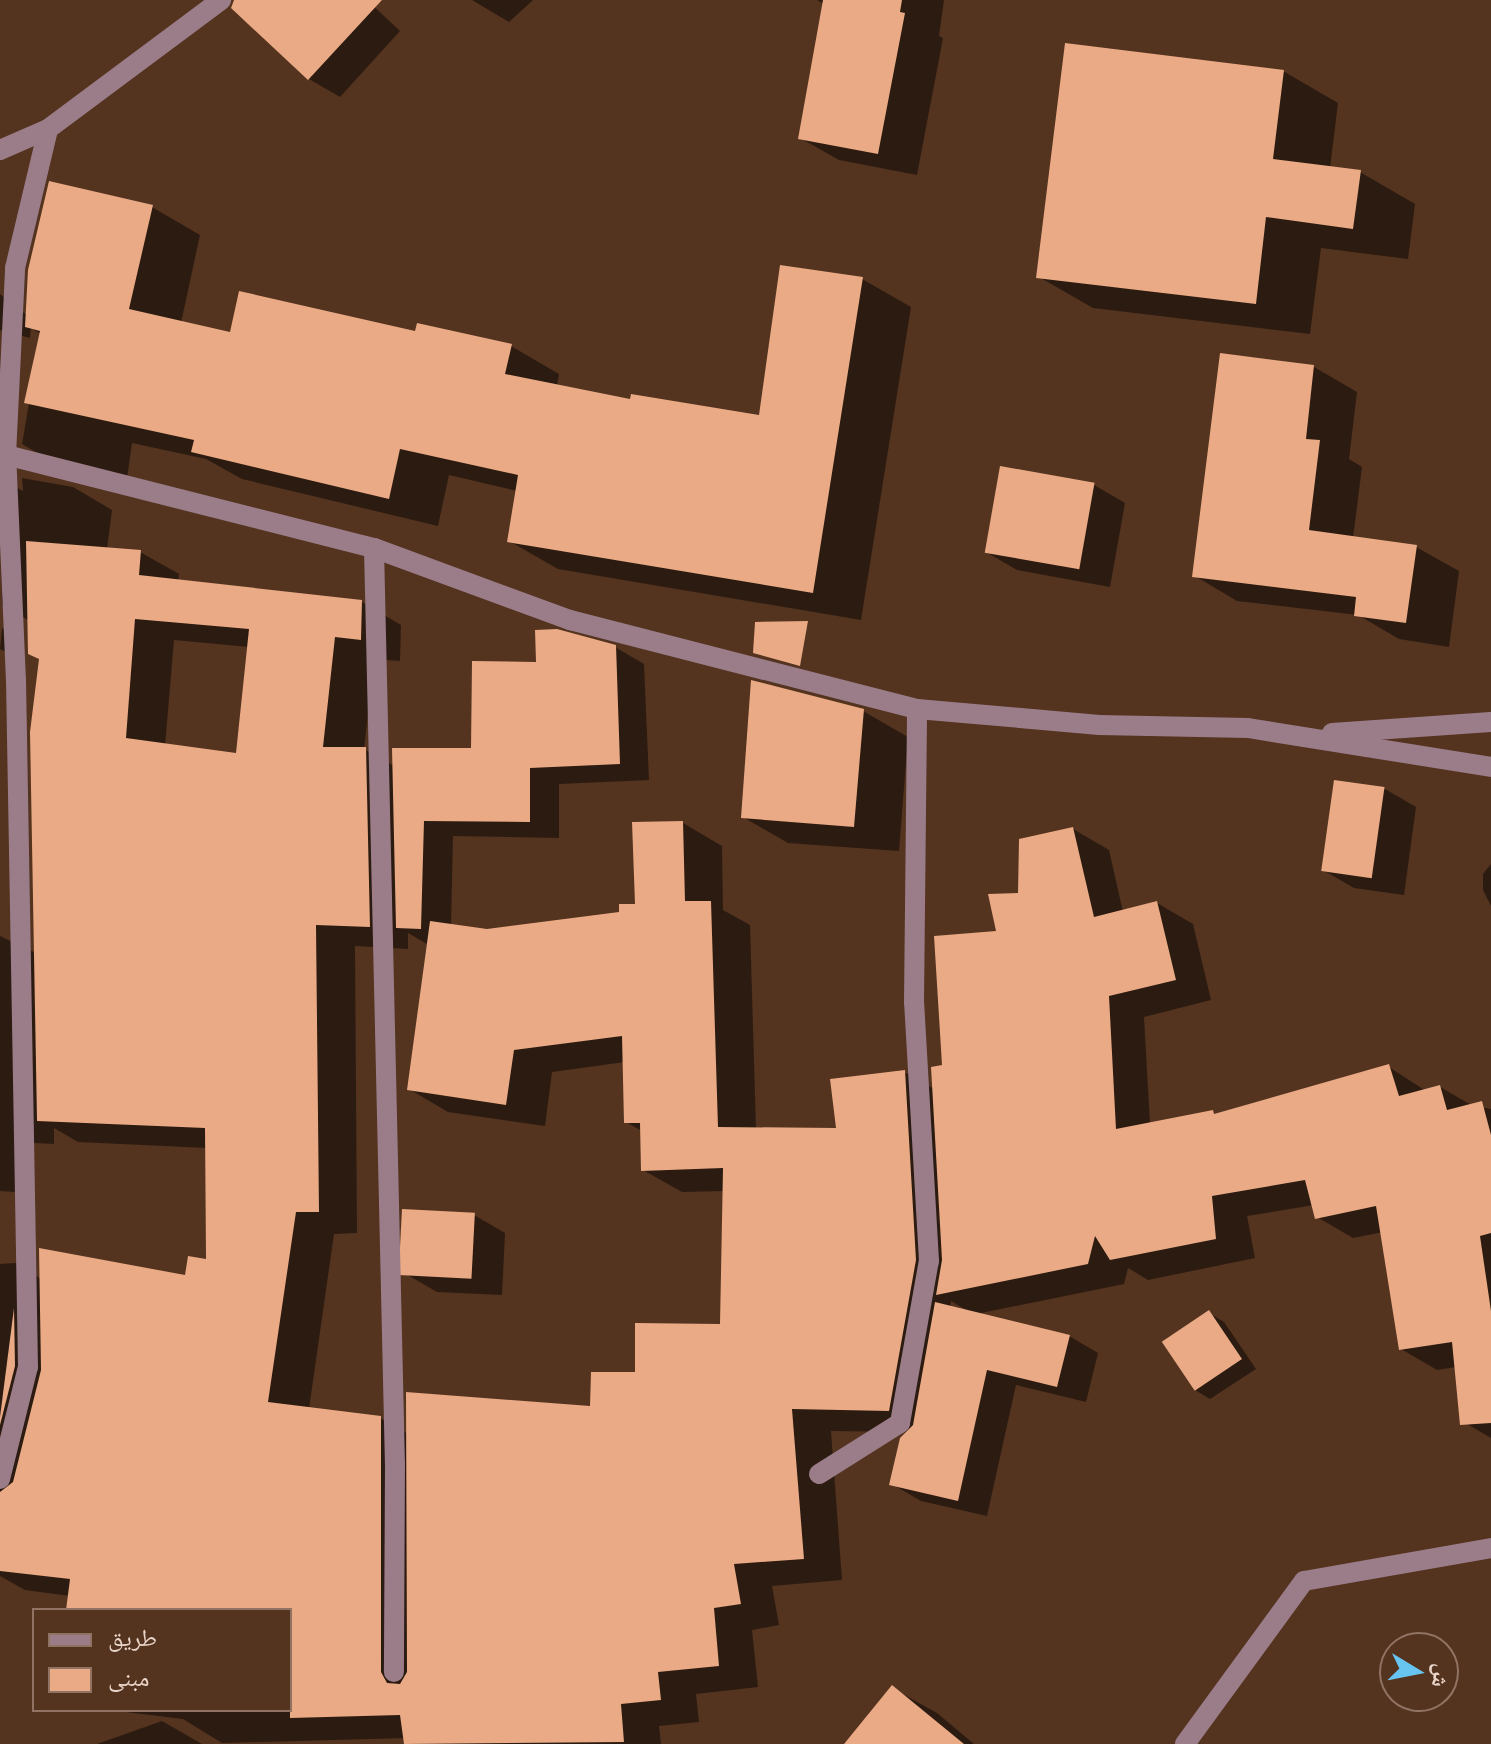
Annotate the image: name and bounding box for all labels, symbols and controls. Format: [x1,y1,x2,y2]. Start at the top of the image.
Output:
legend [32,1608,292,1712]
text: طريق [108,1624,157,1652]
north arrow [1379,1632,1459,1712]
text: ش [1426,1662,1456,1690]
text: مبنى [108,1664,149,1692]

